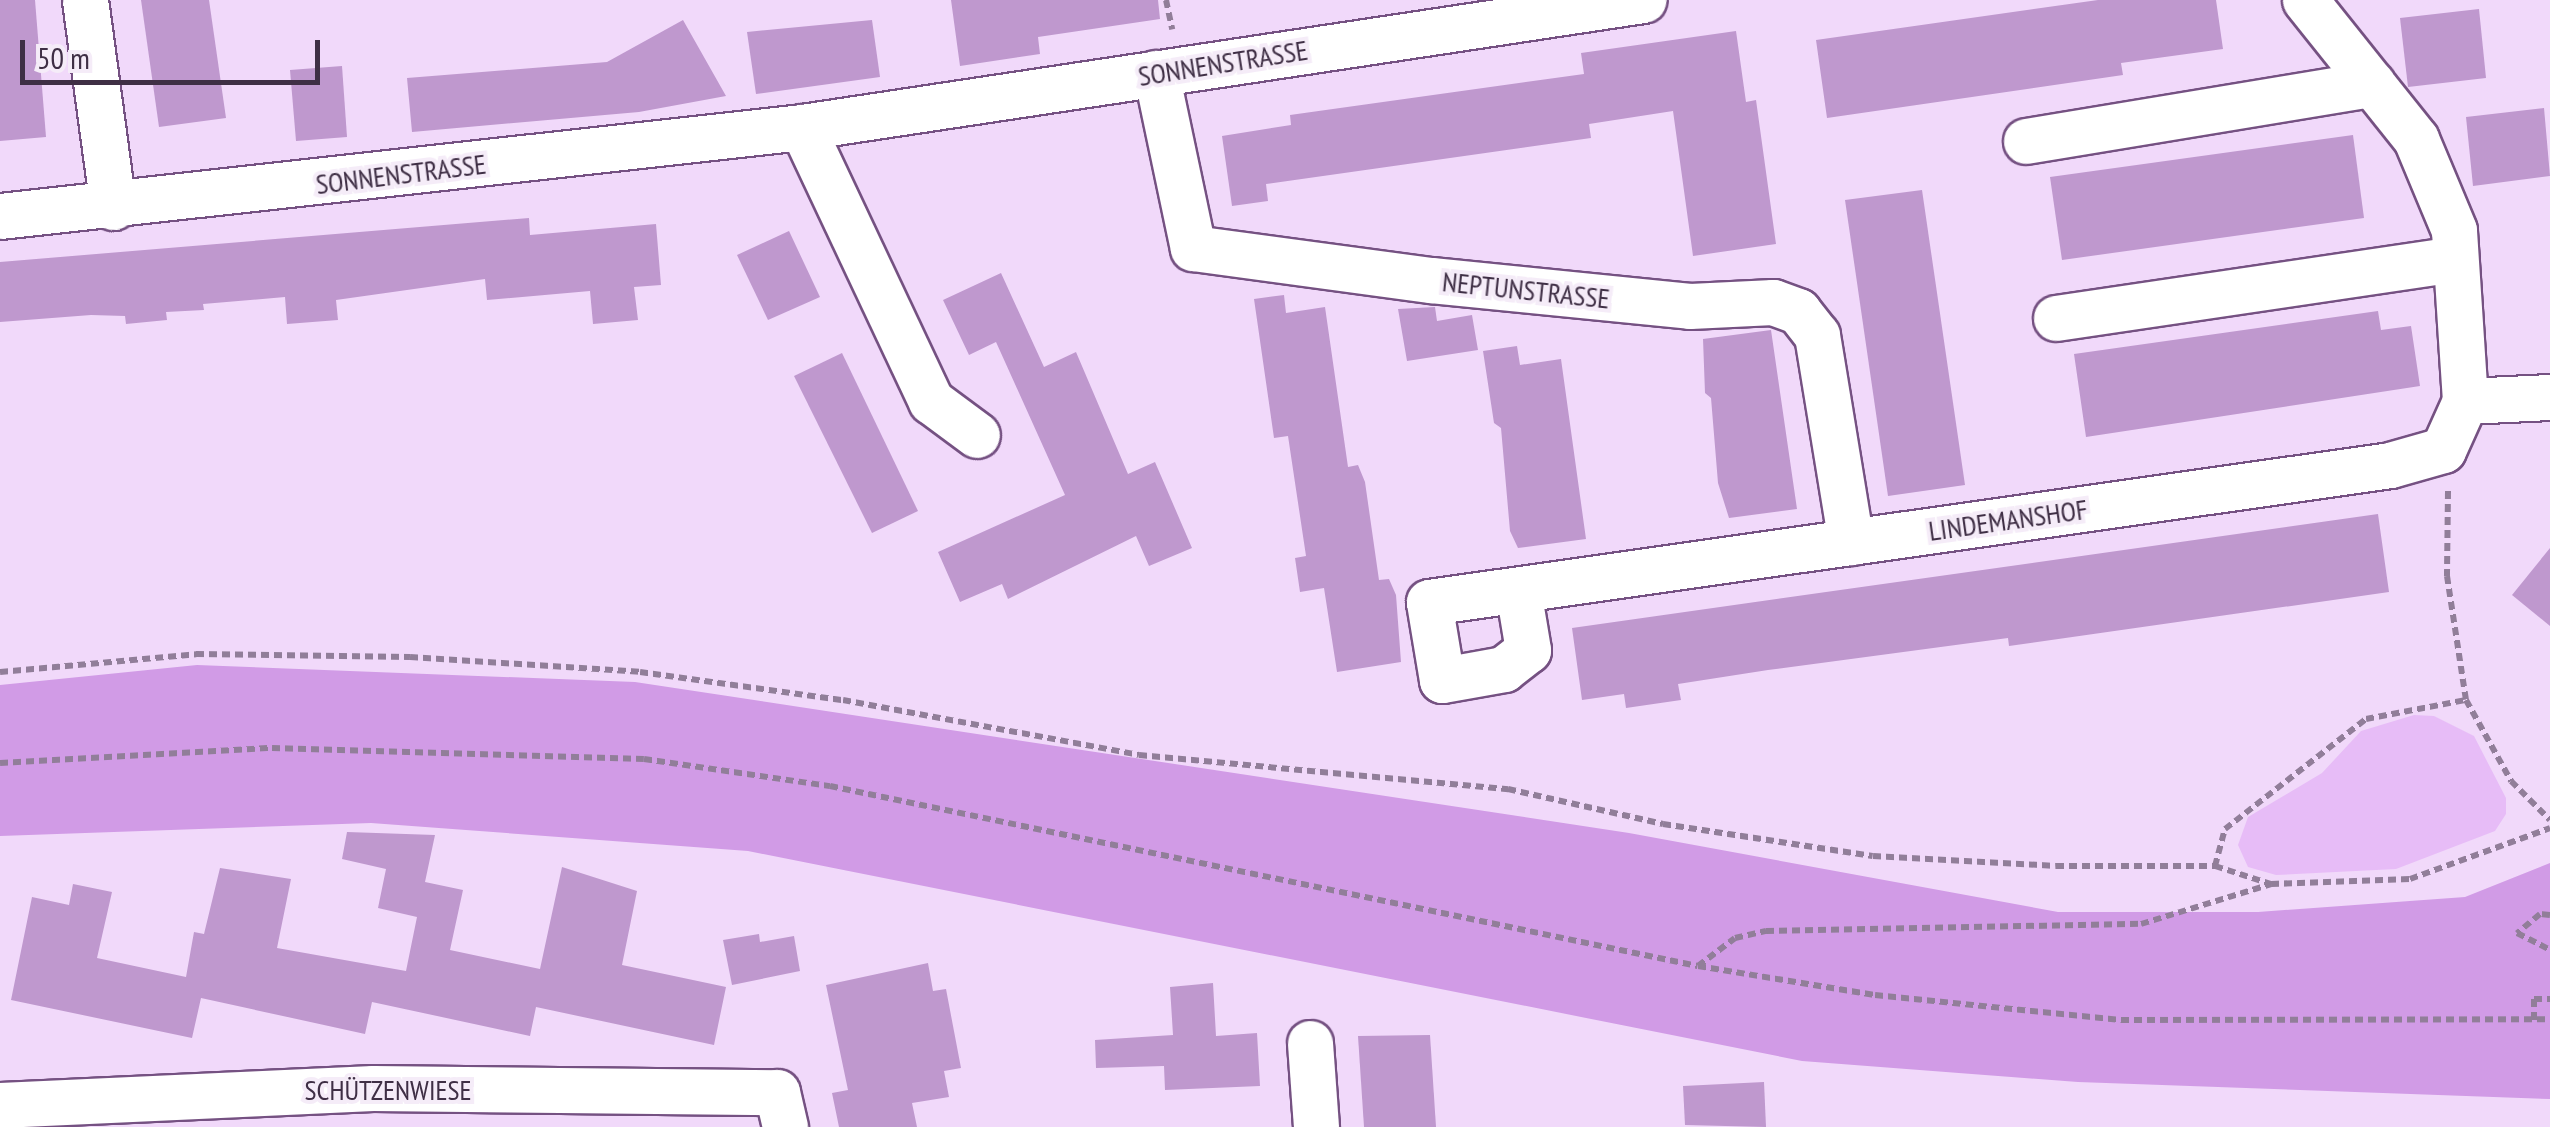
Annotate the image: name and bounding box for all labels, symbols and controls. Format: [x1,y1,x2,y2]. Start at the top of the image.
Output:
scale bar [25,20,325,82]
street label: SONNENSTRASSE [1136,33,1310,93]
text: 50 m [37,38,90,77]
street label: SONNENSTRASSE [314,147,488,201]
street label: NEPTUNSTRASSE [1441,265,1611,315]
street label: LINDEMANSHOF [1926,492,2090,548]
street label: SCHÜTZENWIESE [305,1073,471,1107]

